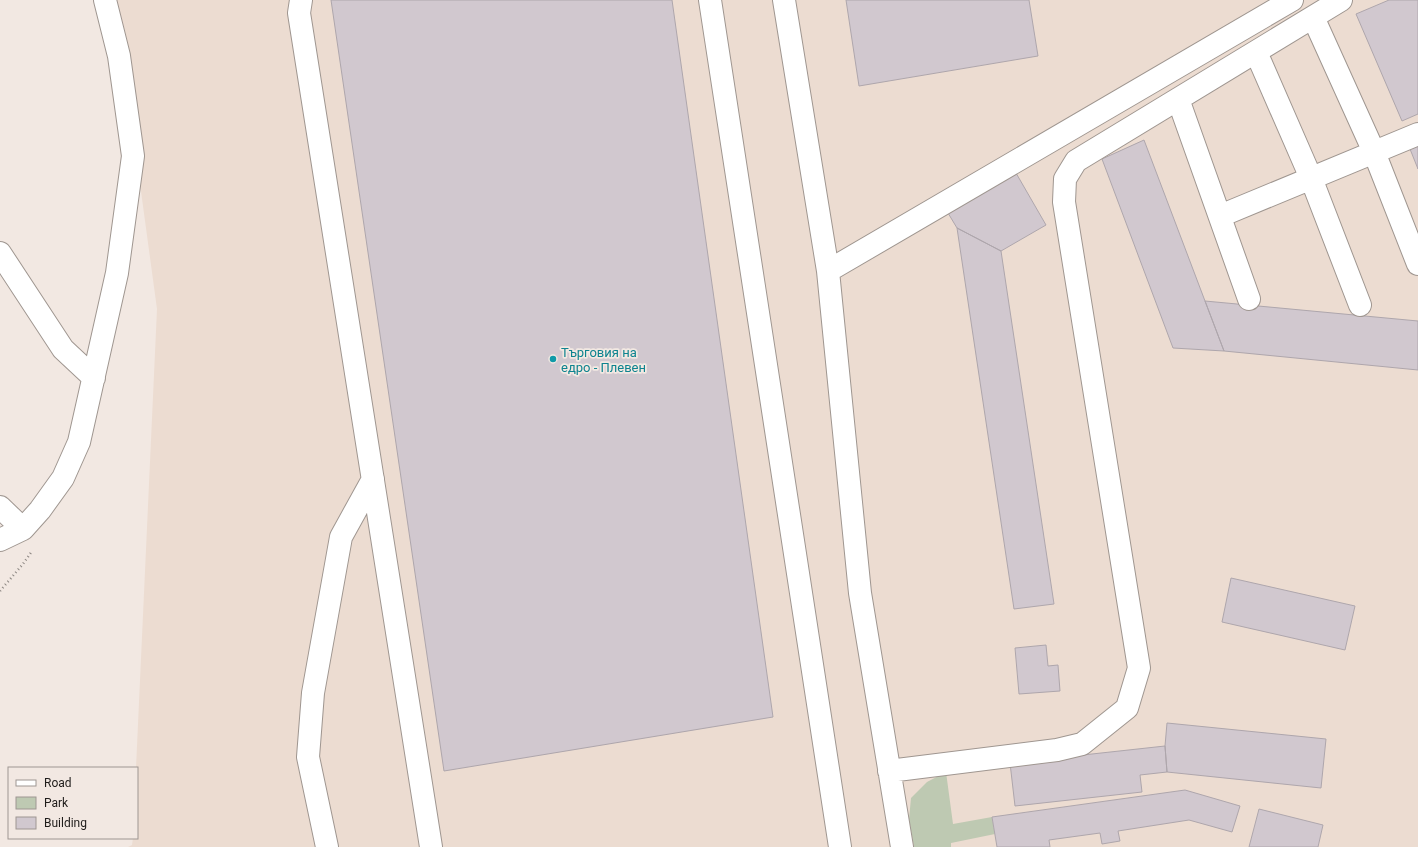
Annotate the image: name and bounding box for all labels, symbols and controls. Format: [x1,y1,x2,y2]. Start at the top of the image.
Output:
place label: Търговия на едро - Плевен [561,345,646,375]
marker: Търговия на едро - Плевен [548,354,558,364]
legend [8,767,138,839]
text: Road [44,776,72,790]
text: Park [44,796,69,810]
text: Building [44,816,87,830]

